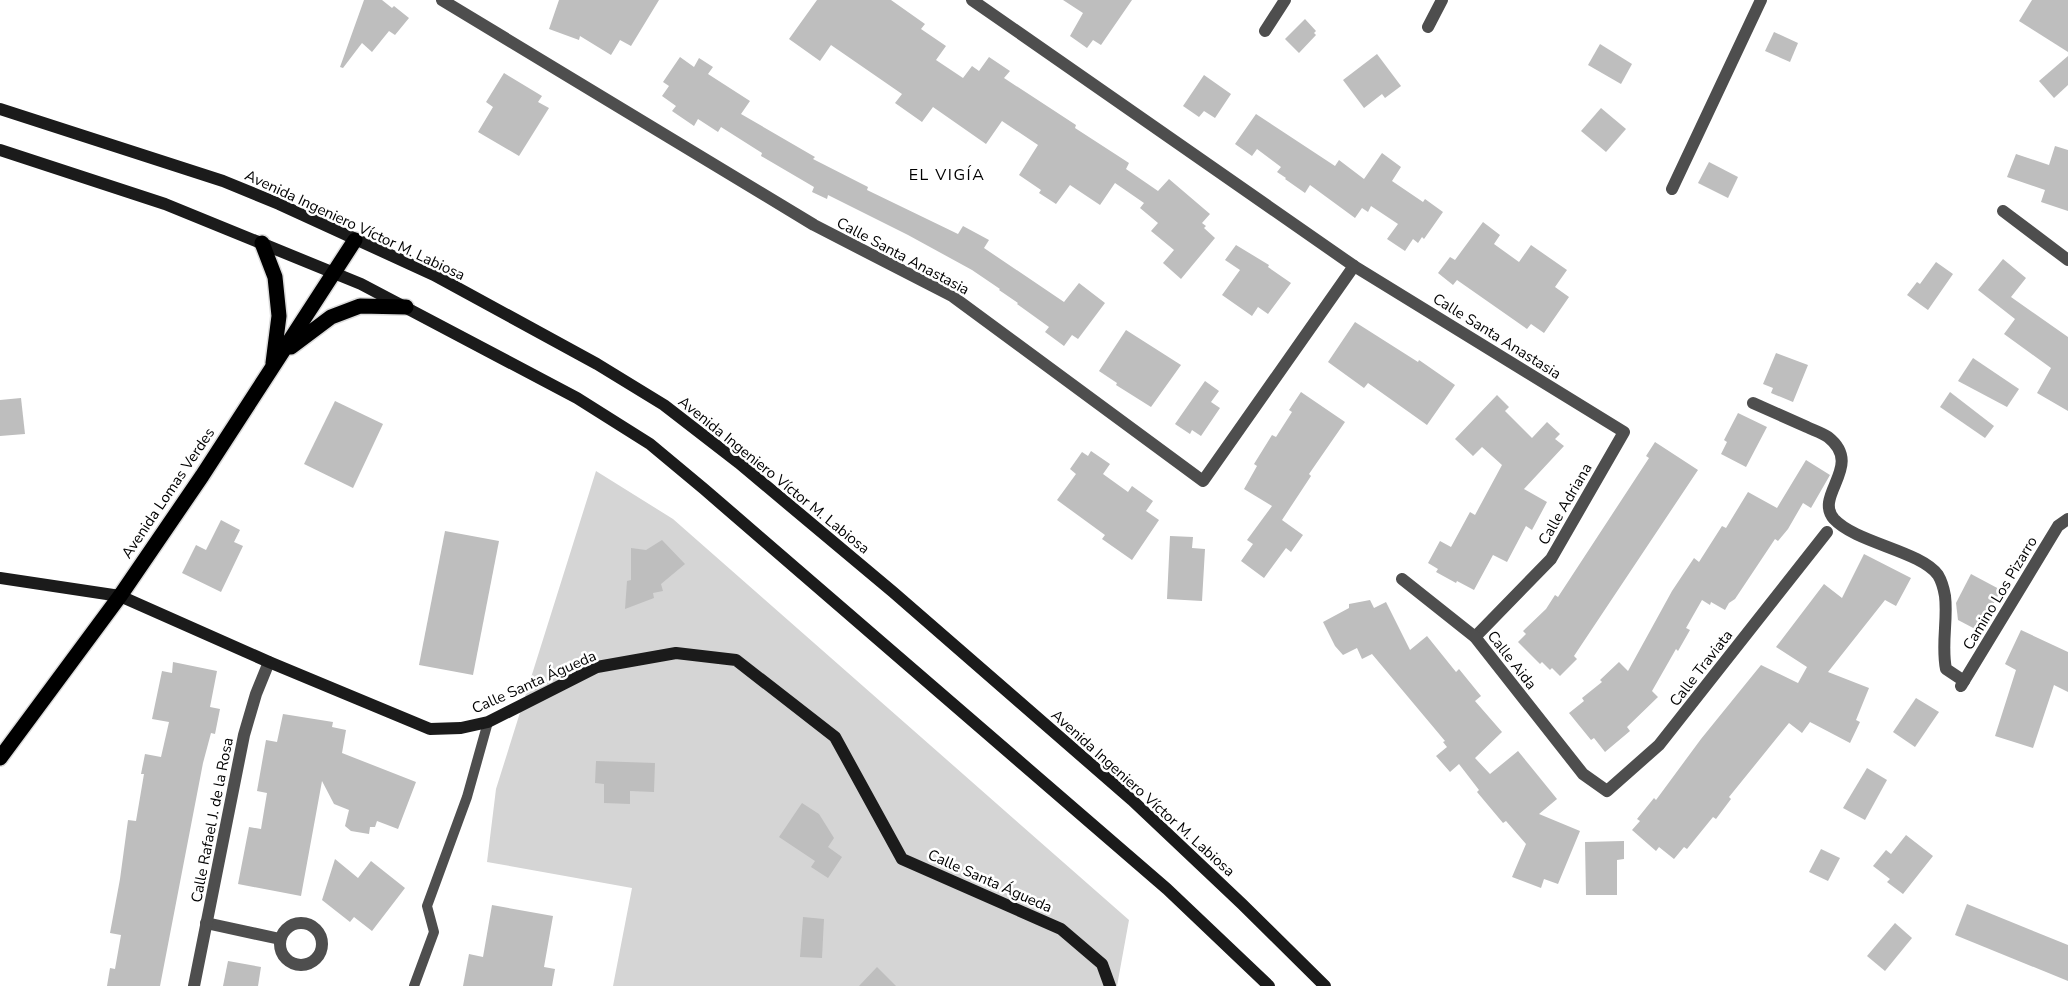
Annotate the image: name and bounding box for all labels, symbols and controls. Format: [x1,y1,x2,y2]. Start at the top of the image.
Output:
district label: EL VIGÍA [909,164,985,186]
street label: Avenida Ingeniero Víctor M. Labiosa [242,165,468,285]
street label: Calle Santa Anastasia [833,213,973,299]
street label: Calle Santa Anastasia [1429,288,1565,384]
street label: Avenida Ingeniero Víctor M. Labiosa [674,391,874,559]
street label: Avenida Lomas Verdes [117,424,219,562]
street label: Calle Adriana [1534,459,1596,549]
street label: Camino Los Pizarro [1958,533,2042,653]
street label: Calle Aida [1483,626,1541,694]
street label: Calle Traviata [1665,626,1737,710]
street label: Calle Santa Águeda [469,646,599,718]
street label: Avenida Ingeniero Víctor M. Labiosa [1047,705,1239,881]
street label: Calle Rafael J. de la Rosa [186,736,238,904]
street label: Calle Santa Águeda [925,845,1055,917]

